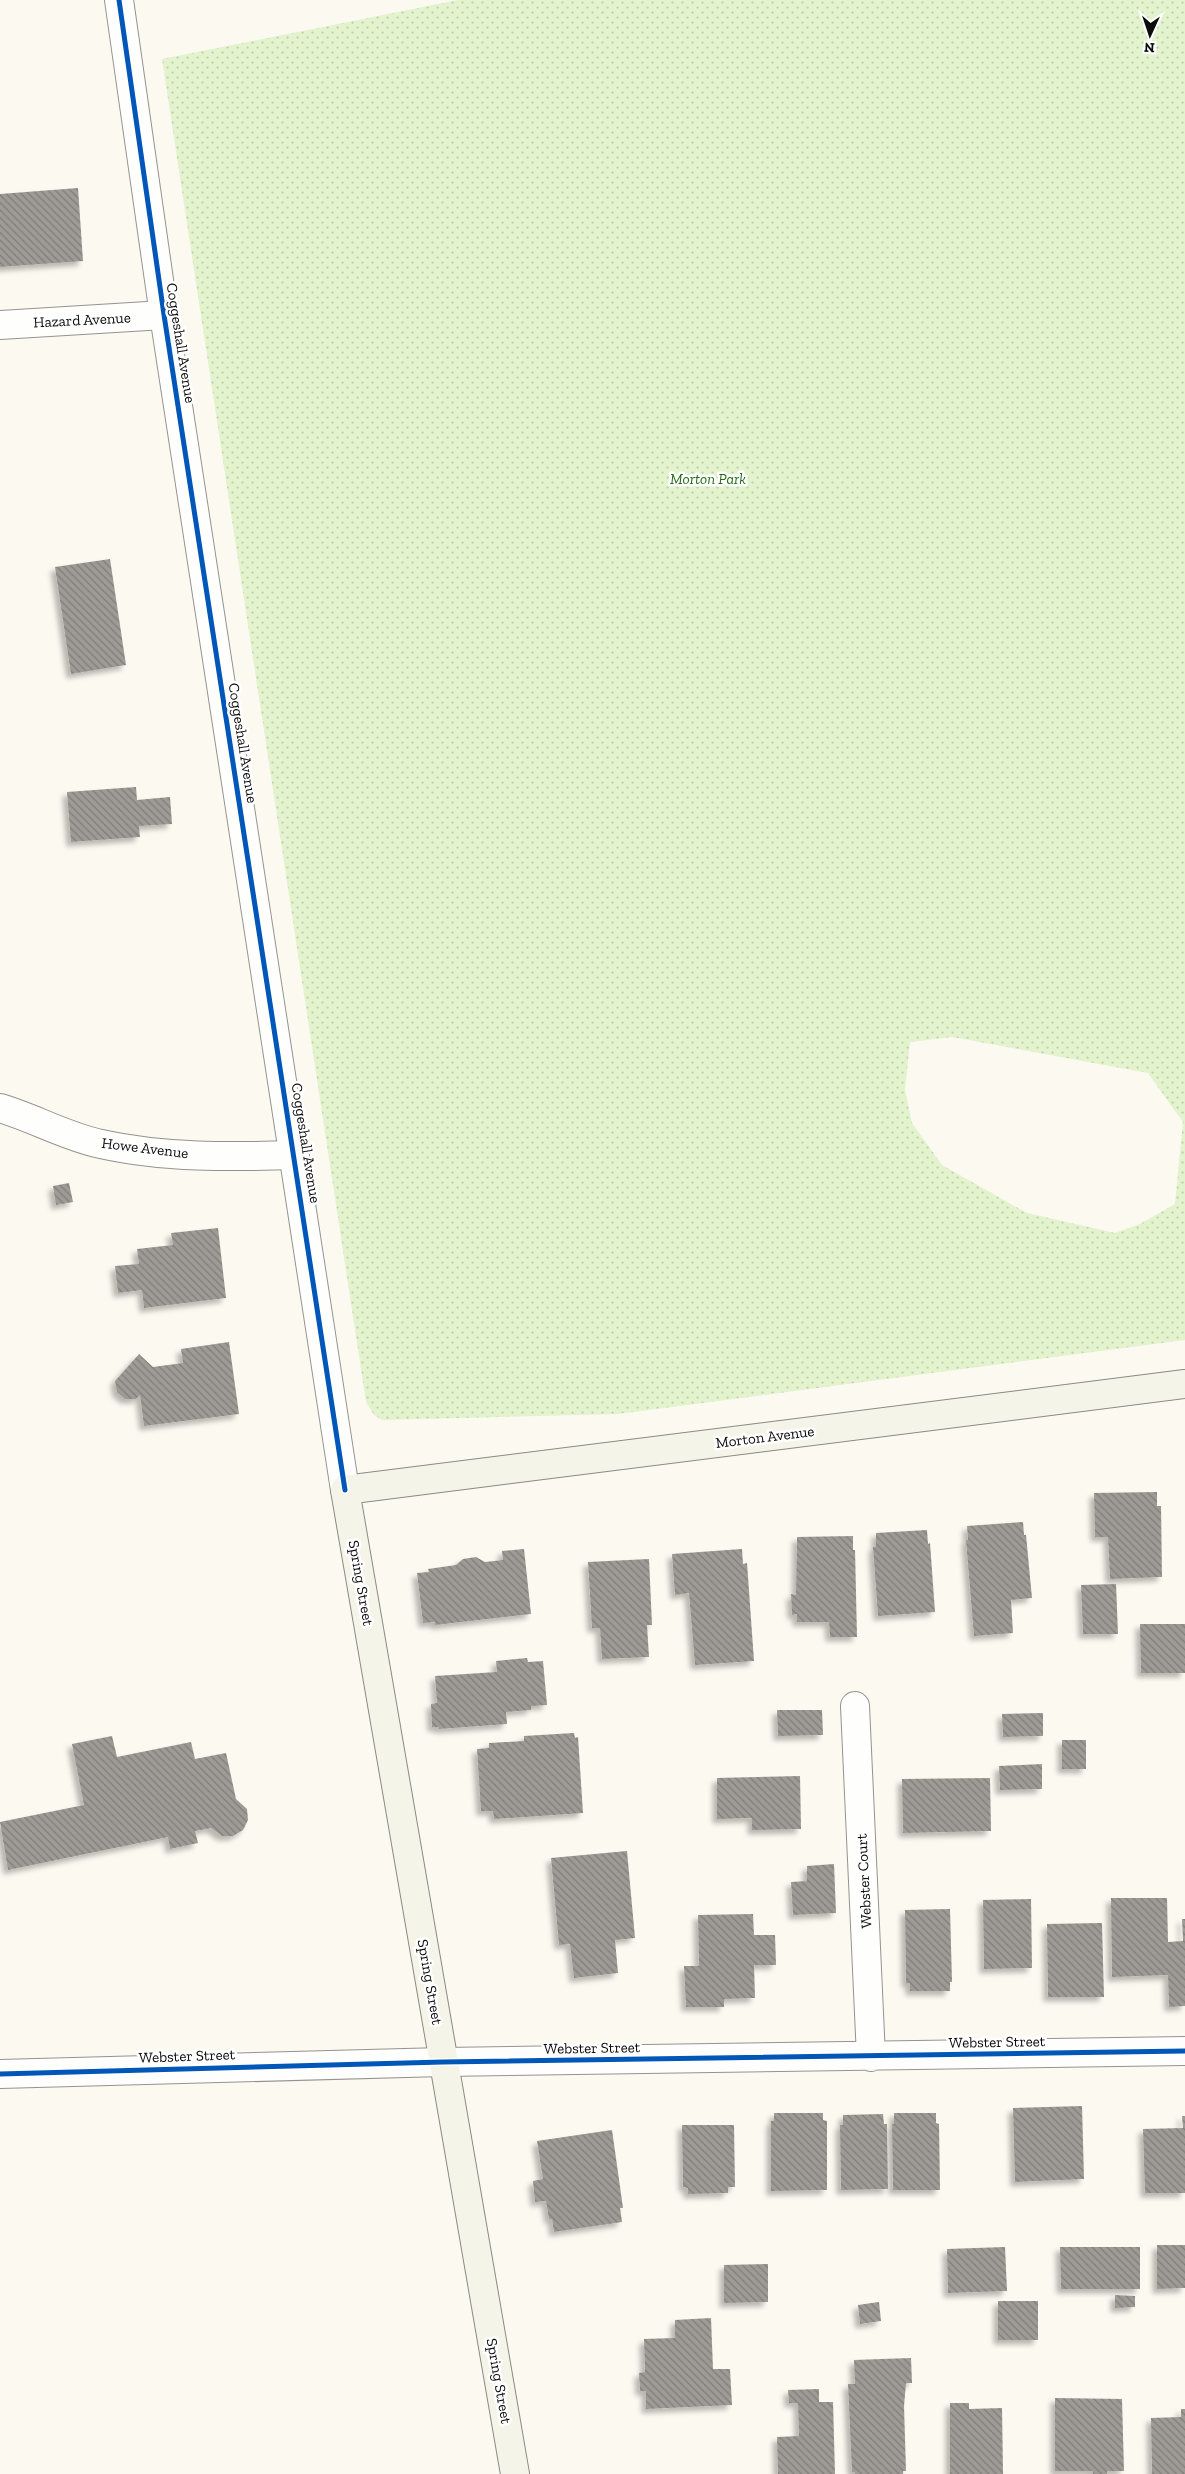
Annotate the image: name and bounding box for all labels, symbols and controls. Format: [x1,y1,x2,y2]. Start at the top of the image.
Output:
north arrow [1125,10,1175,60]
text: N [1143,39,1155,56]
street label: Coggeshall Avenue [163,282,199,404]
street label: Hazard Avenue [33,308,131,332]
park label: Morton Park [670,470,746,488]
street label: Coggeshall Avenue [225,682,261,804]
street label: Coggeshall Avenue [288,1082,324,1204]
street label: Howe Avenue [101,1134,189,1162]
street label: Morton Avenue [715,1422,815,1452]
street label: Spring Street [345,1539,377,1628]
street label: Webster Court [853,1833,875,1929]
street label: Spring Street [414,1938,446,2027]
street label: Webster Street [949,2032,1046,2052]
street label: Webster Street [544,2038,641,2058]
street label: Webster Street [138,2045,236,2067]
street label: Spring Street [483,2337,515,2426]

